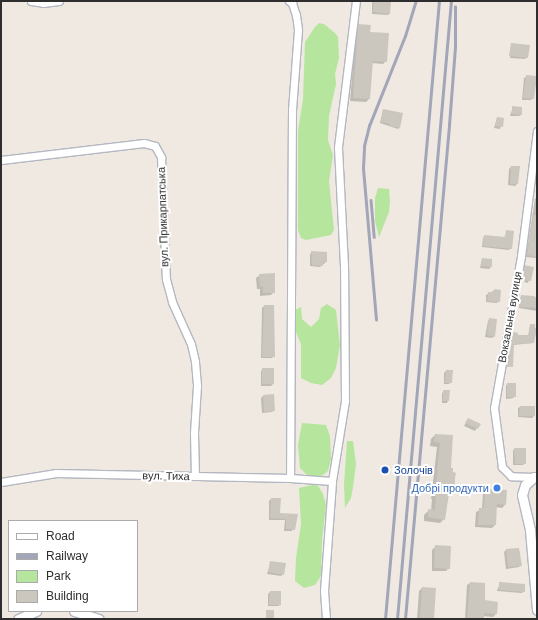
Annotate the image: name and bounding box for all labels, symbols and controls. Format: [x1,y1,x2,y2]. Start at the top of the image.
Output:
street label: вул. Прикарпатська [155,167,171,267]
street label: Вокзальна вулиця [495,270,525,364]
place label: Золочів [394,463,433,477]
marker: Золочів [379,464,391,476]
street label: вул. Тиха [142,469,190,483]
place label: Добрі продукти [411,481,489,495]
marker: Добрі продукти [492,483,502,493]
legend [8,520,138,612]
text: Road [46,529,75,543]
text: Railway [46,549,88,563]
text: Park [46,569,71,583]
text: Building [46,589,89,603]

